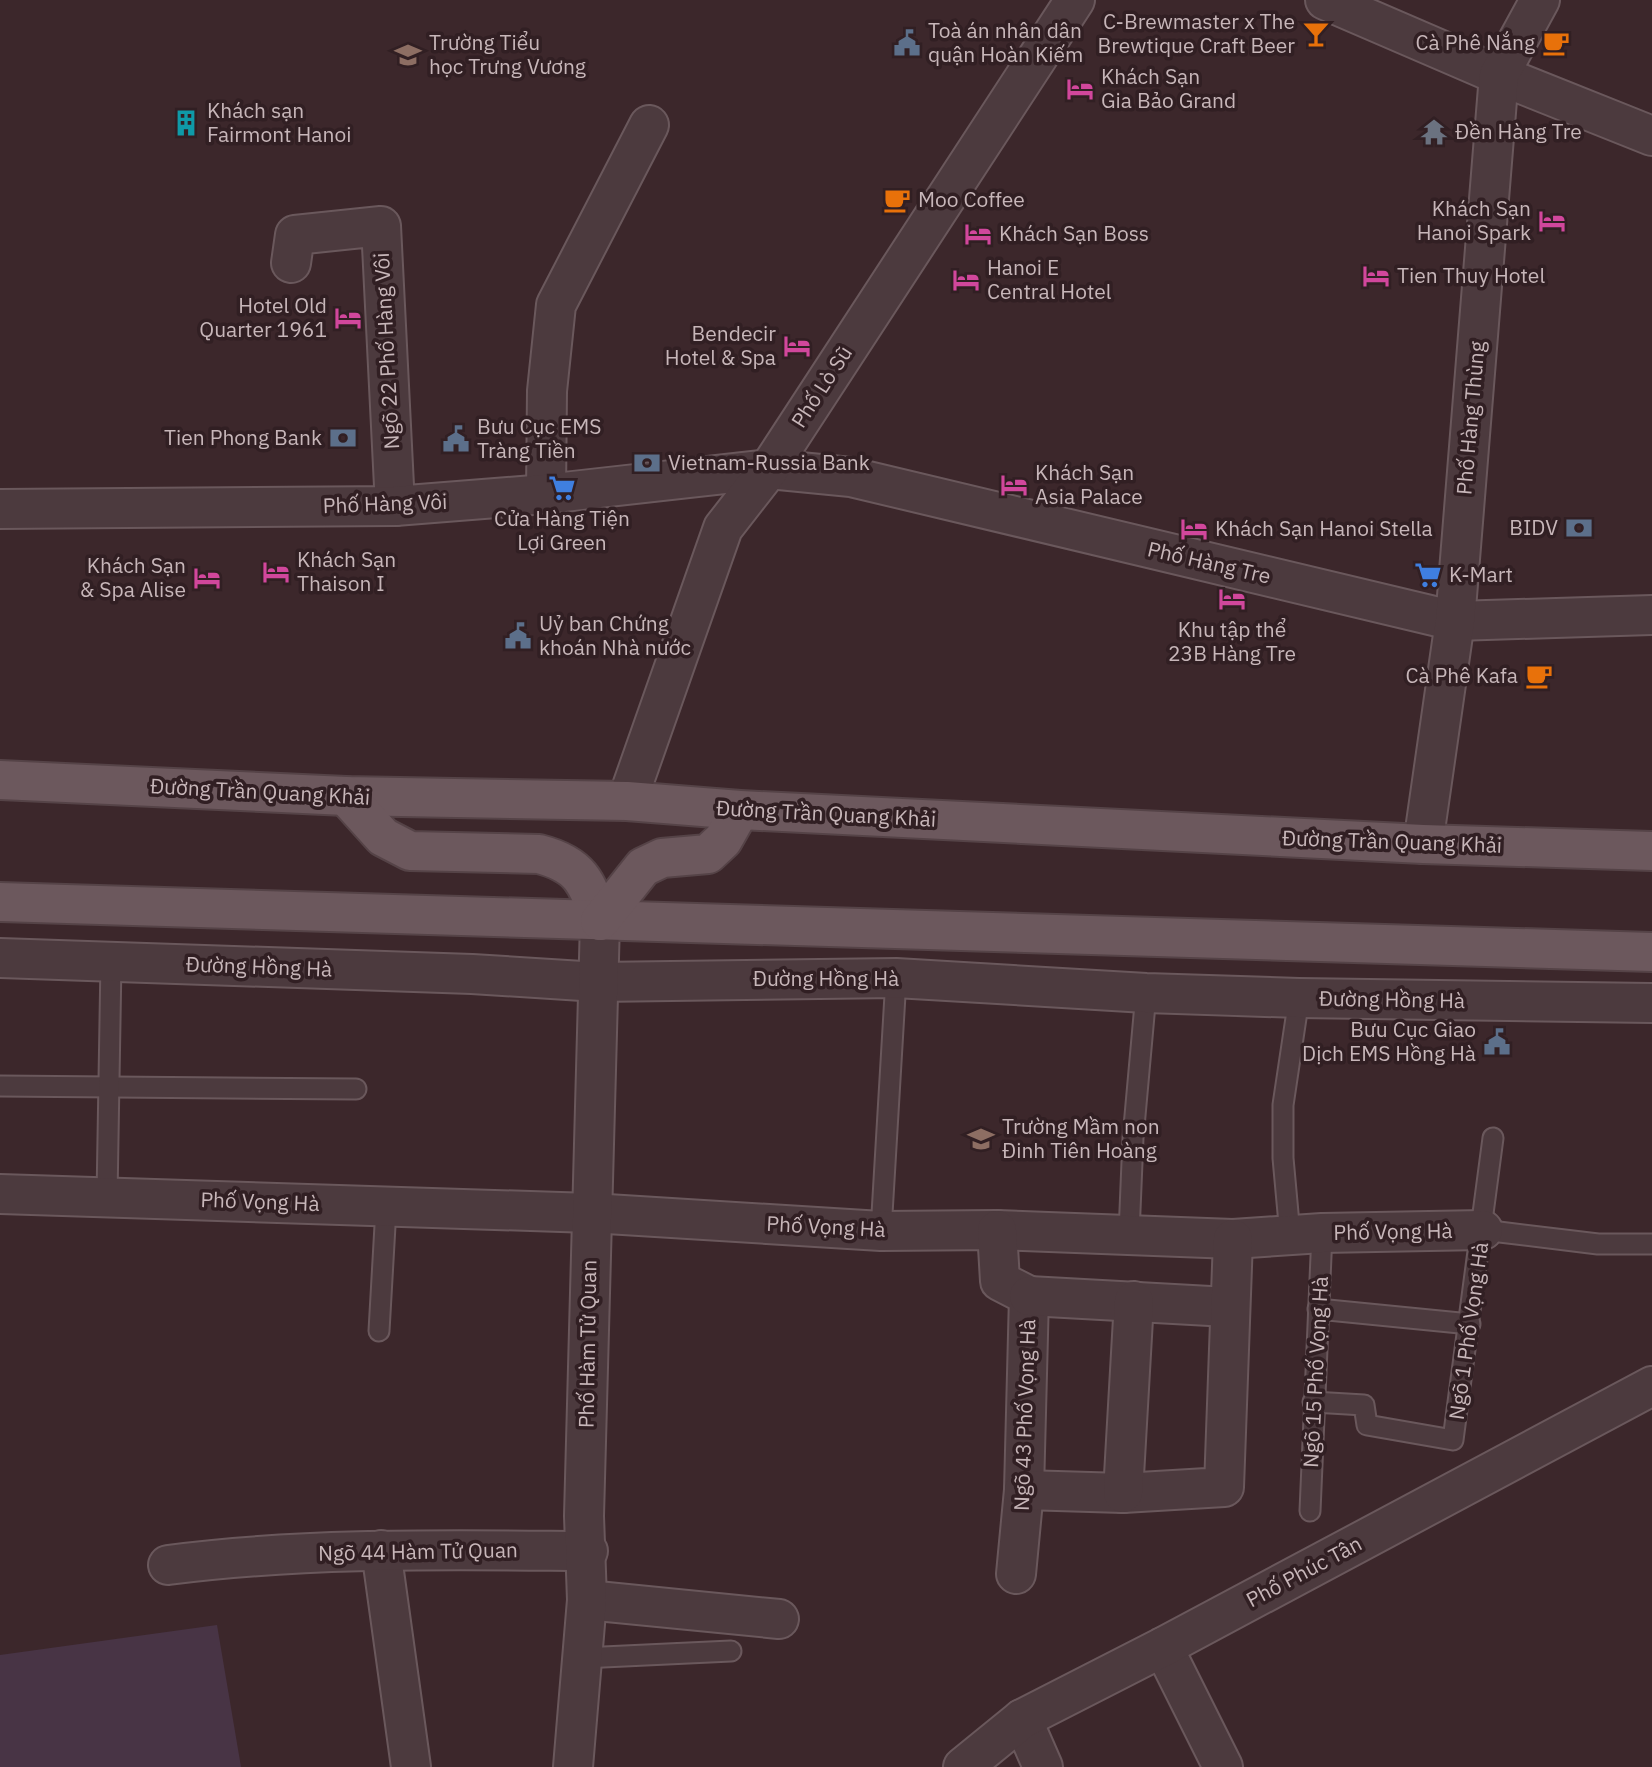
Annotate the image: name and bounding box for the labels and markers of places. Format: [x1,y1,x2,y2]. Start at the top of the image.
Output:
place label: C-Brewmaster x The Brewtique Craft Beer [1097,7,1295,59]
place label: Toà án nhân dân quận Hoàn Kiếm [928,16,1083,68]
bar icon: C-Brewmaster x The Brewtique Craft Beer [1301,19,1331,49]
place label: Trường Tiểu học Trưng Vương [429,28,586,80]
public building icon: Toà án nhân dân quận Hoàn Kiếm [892,28,922,58]
place label: Cà Phê Nắng [1416,28,1535,56]
cafe icon: Cà Phê Nắng [1541,28,1571,58]
school or university icon: Trường Tiểu học Trưng Vương [393,40,423,70]
place label: Khách Sạn Gia Bảo Grand [1101,62,1236,114]
hotel icon: Khách Sạn Gia Bảo Grand [1065,74,1095,104]
place label: Khách sạn Fairmont Hanoi [207,96,351,148]
building icon: Khách sạn Fairmont Hanoi [171,108,201,138]
temple icon: Đền Hàng Tre [1419,117,1449,147]
place label: Đền Hàng Tre [1455,117,1582,145]
cafe icon: Moo Coffee [882,185,912,215]
place label: Moo Coffee [918,185,1025,213]
place label: Khách Sạn Hanoi Spark [1417,194,1531,246]
hotel icon: Khách Sạn Hanoi Spark [1537,206,1567,236]
hotel icon: Khách Sạn Boss [963,219,993,249]
place label: Khách Sạn Boss [999,219,1149,247]
place label: Hanoi E Central Hotel [987,253,1112,305]
hotel icon: Tien Thuy Hotel [1361,261,1391,291]
place label: Tien Thuy Hotel [1397,261,1545,289]
hotel icon: Hanoi E Central Hotel [951,265,981,295]
place label: Hotel Old Quarter 1961 [199,291,327,343]
hotel icon: Hotel Old Quarter 1961 [333,303,363,333]
place label: Bendecir Hotel & Spa [665,319,776,371]
hotel icon: Bendecir Hotel & Spa [782,331,812,361]
place label: Bưu Cục EMS Tràng Tiền [477,412,602,464]
place label: Tien Phong Bank [164,423,322,451]
bank icon: Tien Phong Bank [328,423,358,453]
public building icon: Bưu Cục EMS Tràng Tiền [441,424,471,454]
bank icon: Vietnam-Russia Bank [632,448,662,478]
place label: Vietnam-Russia Bank [668,448,870,476]
place label: Khách Sạn Asia Palace [1035,458,1143,510]
hotel icon: Khách Sạn Asia Palace [999,470,1029,500]
supermarket icon: Cửa Hàng Tiện Lợi Green [547,473,577,503]
place label: Cửa Hàng Tiện Lợi Green [494,504,630,556]
place label: BIDV [1509,513,1558,541]
bank icon: BIDV [1564,513,1594,543]
hotel icon: Khách Sạn Hanoi Stella [1179,514,1209,544]
place label: Khách Sạn Hanoi Stella [1215,514,1433,542]
place label: Khách Sạn Thaison I [297,545,396,597]
place label: Khách Sạn & Spa Alise [80,551,186,603]
hotel icon: Khách Sạn Thaison I [261,557,291,587]
supermarket icon: K-Mart [1413,560,1443,590]
place label: K-Mart [1449,560,1513,588]
hotel icon: Khách Sạn & Spa Alise [192,563,222,593]
hotel icon: Khu tập thể 23B Hàng Tre [1217,584,1247,614]
place label: Uỷ ban Chứng khoán Nhà nước [539,609,691,661]
place label: Khu tập thể 23B Hàng Tre [1168,615,1296,667]
public building icon: Uỷ ban Chứng khoán Nhà nước [503,621,533,651]
place label: Cà Phê Kafa [1405,661,1518,689]
cafe icon: Cà Phê Kafa [1524,661,1554,691]
place label: Bưu Cục Giao Dịch EMS Hồng Hà [1302,1015,1476,1067]
public building icon: Bưu Cục Giao Dịch EMS Hồng Hà [1482,1027,1512,1057]
place label: Trường Mầm non Đinh Tiên Hoàng [1002,1112,1160,1164]
school or university icon: Trường Mầm non Đinh Tiên Hoàng [966,1124,996,1154]

